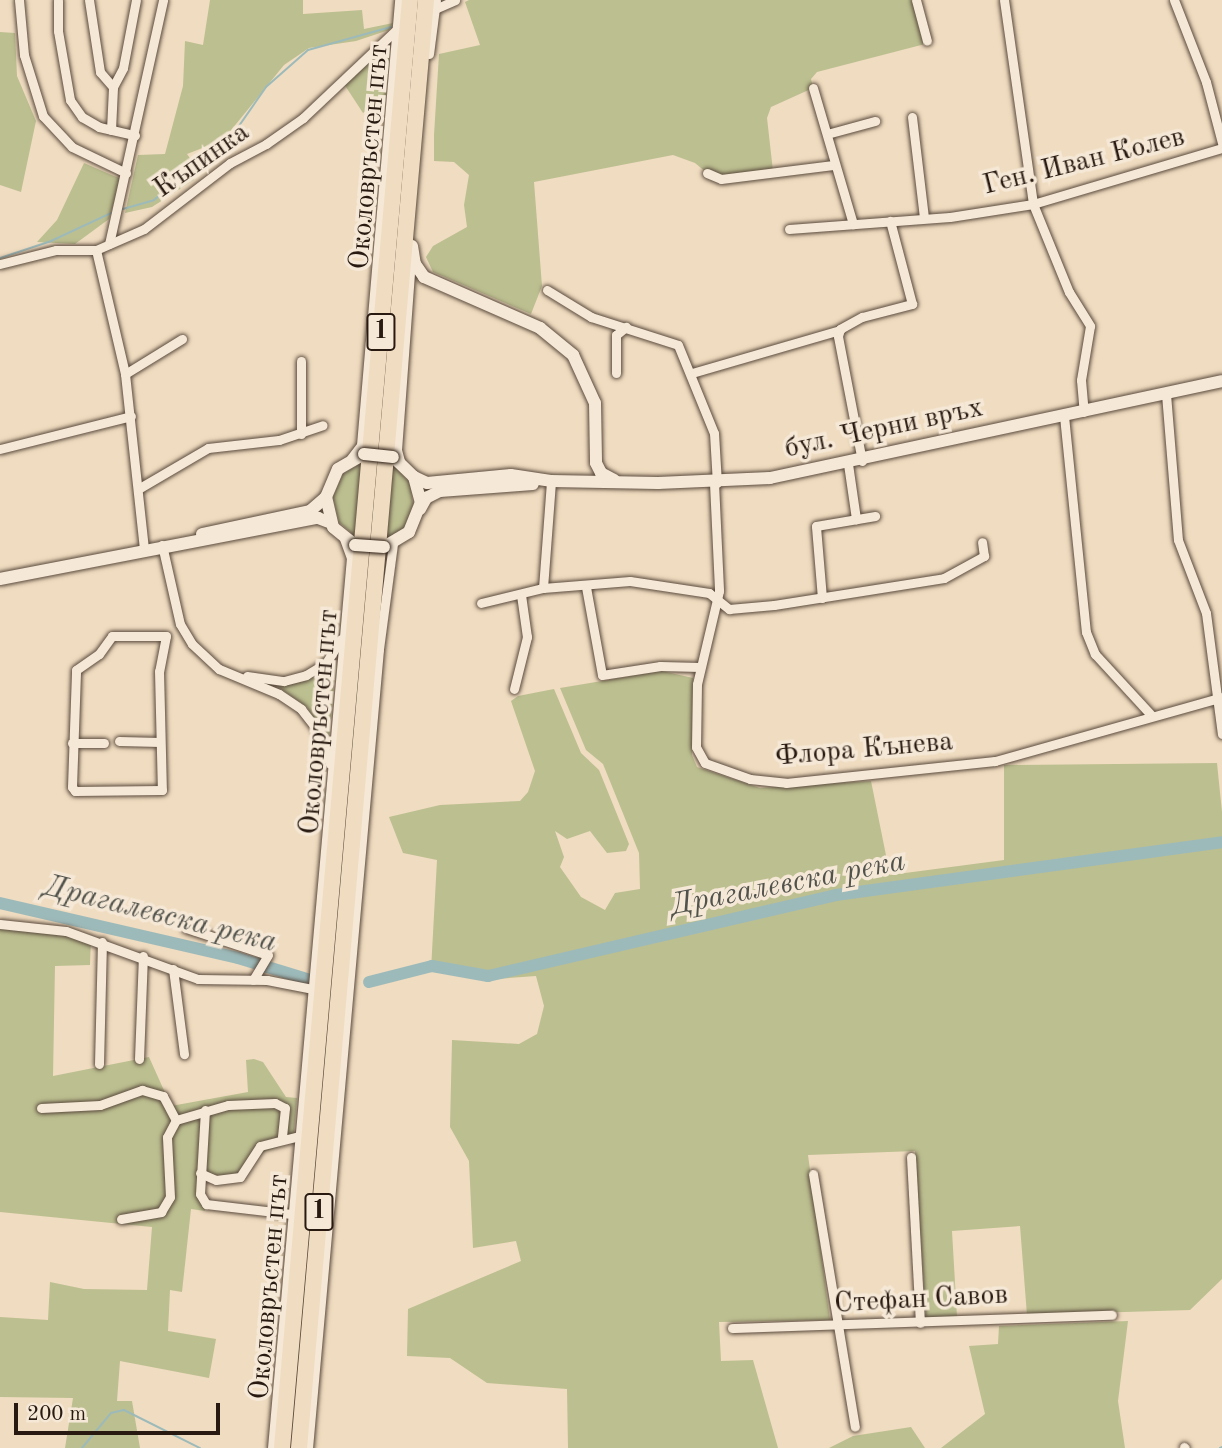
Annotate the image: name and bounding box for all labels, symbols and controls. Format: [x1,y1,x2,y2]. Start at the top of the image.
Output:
street label: Околовръстен път [343,43,397,271]
street label: Къпинка [148,116,256,206]
street label: Ген. Иван Колев [980,121,1188,203]
road number: 1 [365,310,397,354]
street label: бул. Черни връх [782,392,986,466]
street label: Околовръстен път [293,608,347,836]
street label: Флора Кънева [774,725,954,775]
water label: Драгалевска река [668,844,908,924]
water label: Драгалевска река [40,869,280,961]
street label: Околовръстен път [243,1173,297,1401]
road number: 1 [303,1190,335,1234]
street label: Стефан Савов [833,1279,1009,1321]
scale bar [18,1388,224,1432]
text: 200 m [27,1404,86,1425]

